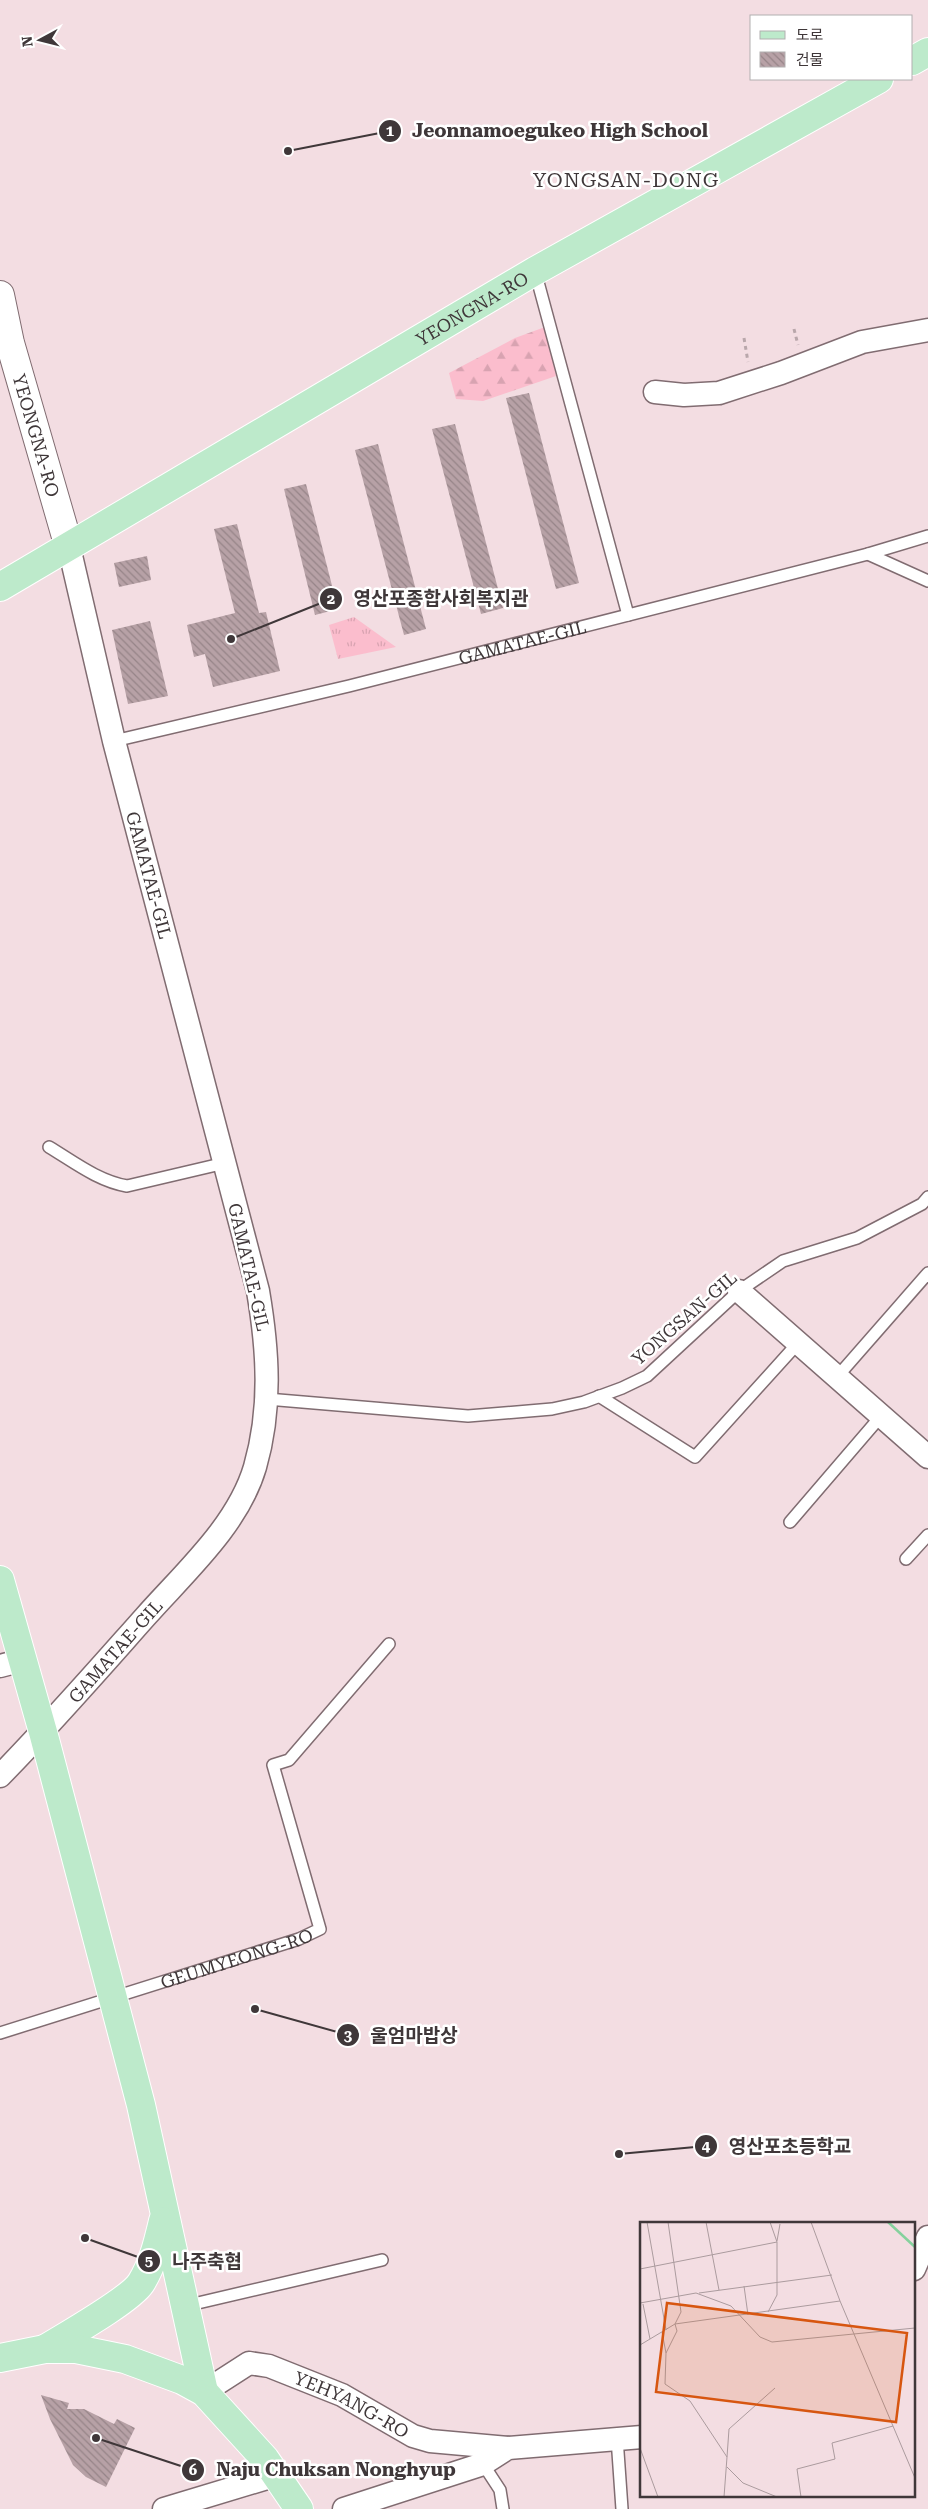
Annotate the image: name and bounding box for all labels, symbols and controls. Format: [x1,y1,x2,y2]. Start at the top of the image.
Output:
north arrow [15,15,65,65]
legend [750,15,913,80]
text: 도로 [796,26,824,44]
text: N [18,35,36,48]
text: 건물 [796,51,824,69]
callout: Jeonnamoegukeo High School [377,114,718,148]
text: Jeonnamoegukeo High School [412,119,708,142]
text: 1 [386,122,395,140]
district label: YONGSAN-DONG [533,168,719,192]
street label: YEONGNA-RO [412,267,532,350]
street label: YEONGNA-RO [9,371,64,499]
callout: 영산포종합사회복지관 [318,582,538,616]
text: 영산포종합사회복지관 [354,587,529,610]
text: 2 [327,590,335,608]
street label: GAMATAE-GIL [456,616,588,668]
street label: GAMATAE-GIL [122,809,176,941]
street label: GAMATAE-GIL [224,1201,274,1333]
street label: YONGSAN-GIL [627,1267,741,1369]
street label: GAMATAE-GIL [64,1595,166,1707]
street label: GEUMYEONG-RO [158,1924,316,1992]
callout: 울엄마밥상 [336,2018,468,2052]
text: 울엄마밥상 [370,2024,458,2047]
text: 3 [344,2027,353,2045]
callout: 영산포초등학교 [694,2129,861,2163]
text: 영산포초등학교 [729,2135,851,2158]
text: 4 [702,2137,711,2155]
inset map [640,2222,916,2496]
callout: 나주축협 [137,2244,252,2278]
text: 나주축협 [172,2250,242,2273]
text: 5 [145,2252,153,2270]
street label: YEHYANG-RO [291,2367,413,2442]
callout: Naju Chuksan Nonghyup [181,2453,466,2487]
text: Naju Chuksan Nonghyup [216,2458,456,2481]
text: 6 [189,2461,198,2479]

